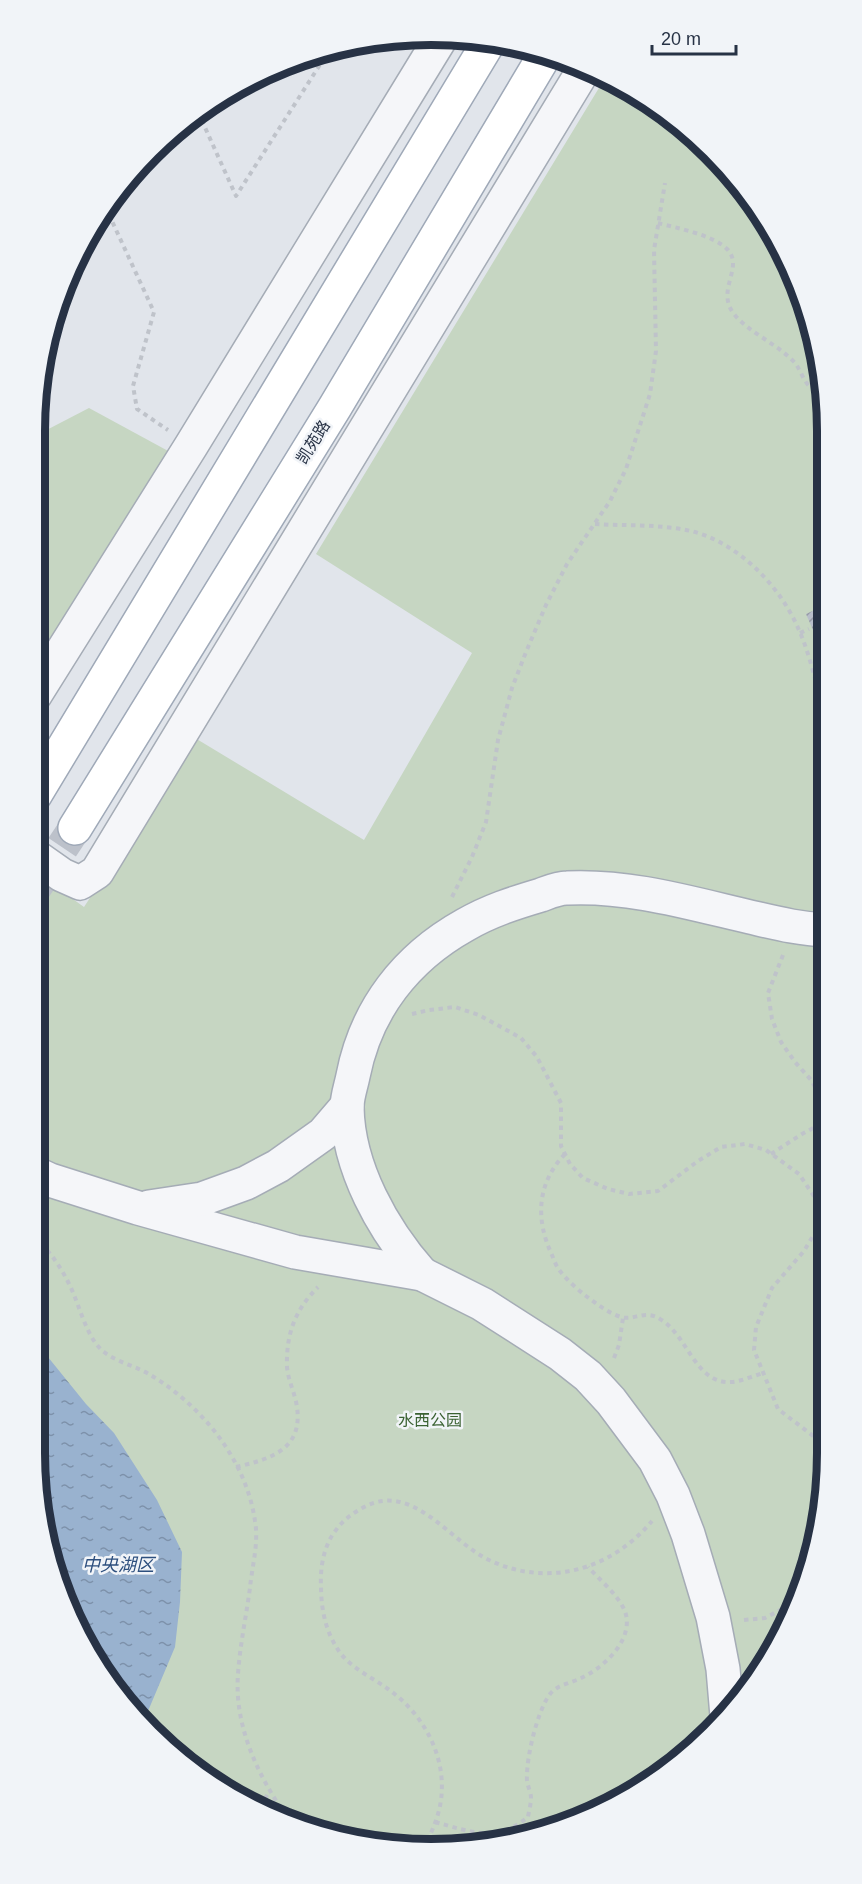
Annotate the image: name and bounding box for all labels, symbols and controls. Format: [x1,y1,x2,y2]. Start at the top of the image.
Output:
scale bar [652,18,736,56]
text: 20 m [661,29,701,49]
street label: 凯苑路 [293,417,333,467]
park label: 水西公园 [398,1412,462,1429]
water label: 中央湖区 [82,1555,157,1575]

